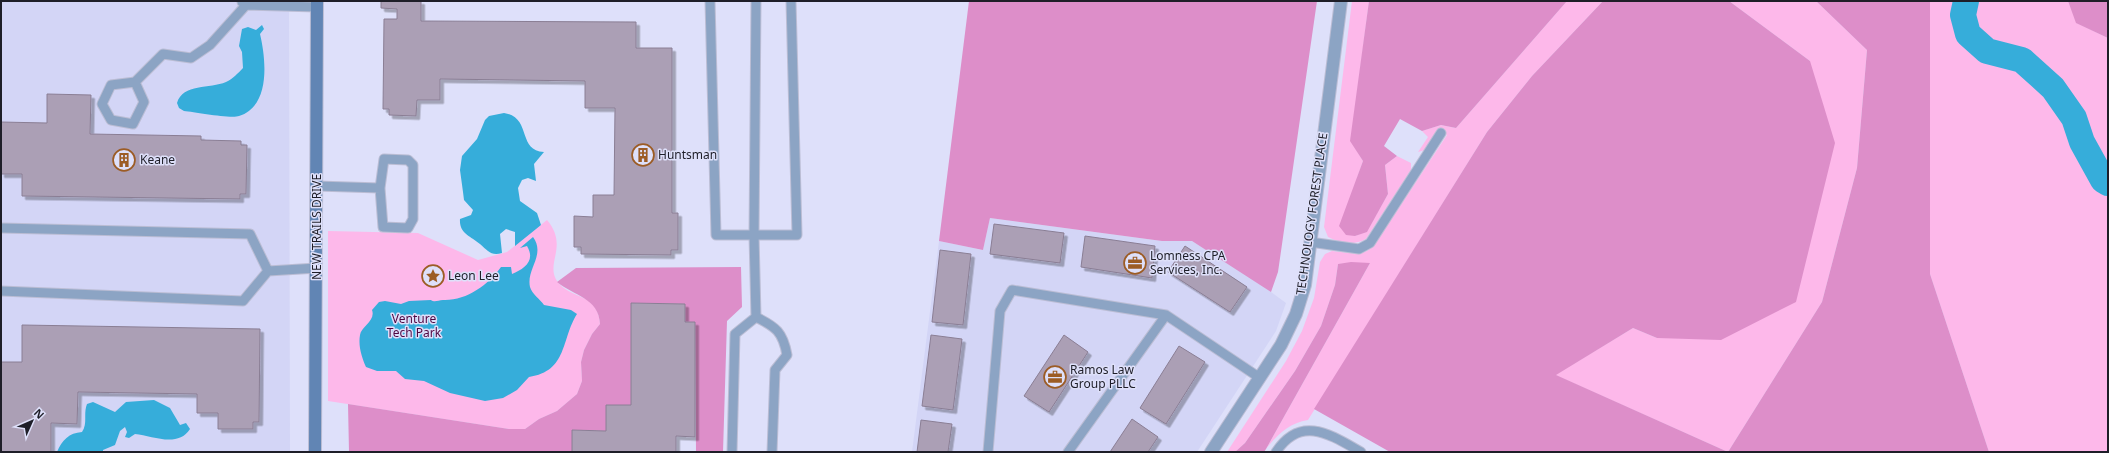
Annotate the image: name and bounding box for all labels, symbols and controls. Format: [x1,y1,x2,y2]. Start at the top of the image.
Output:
street label: TECHNOLOGY FOREST PLACE [1292,132,1331,296]
building icon: Huntsman [630,142,656,168]
place label: Huntsman [658,146,717,163]
building icon: Keane [111,147,137,173]
place label: Keane [140,151,175,168]
street label: NEW TRAILS DRIVE [308,174,325,280]
place label: Lomness CPA Services, Inc. [1150,247,1226,278]
office icon: Lomness CPA Services, Inc. [1122,250,1148,276]
place icon: Leon Lee [420,263,446,289]
place label: Leon Lee [448,267,499,284]
park label: Venture Tech Park [387,310,442,341]
place label: Ramos Law Group PLLC [1070,361,1136,392]
office icon: Ramos Law Group PLLC [1042,364,1068,390]
north arrow [12,401,52,441]
text: N [31,405,48,422]

